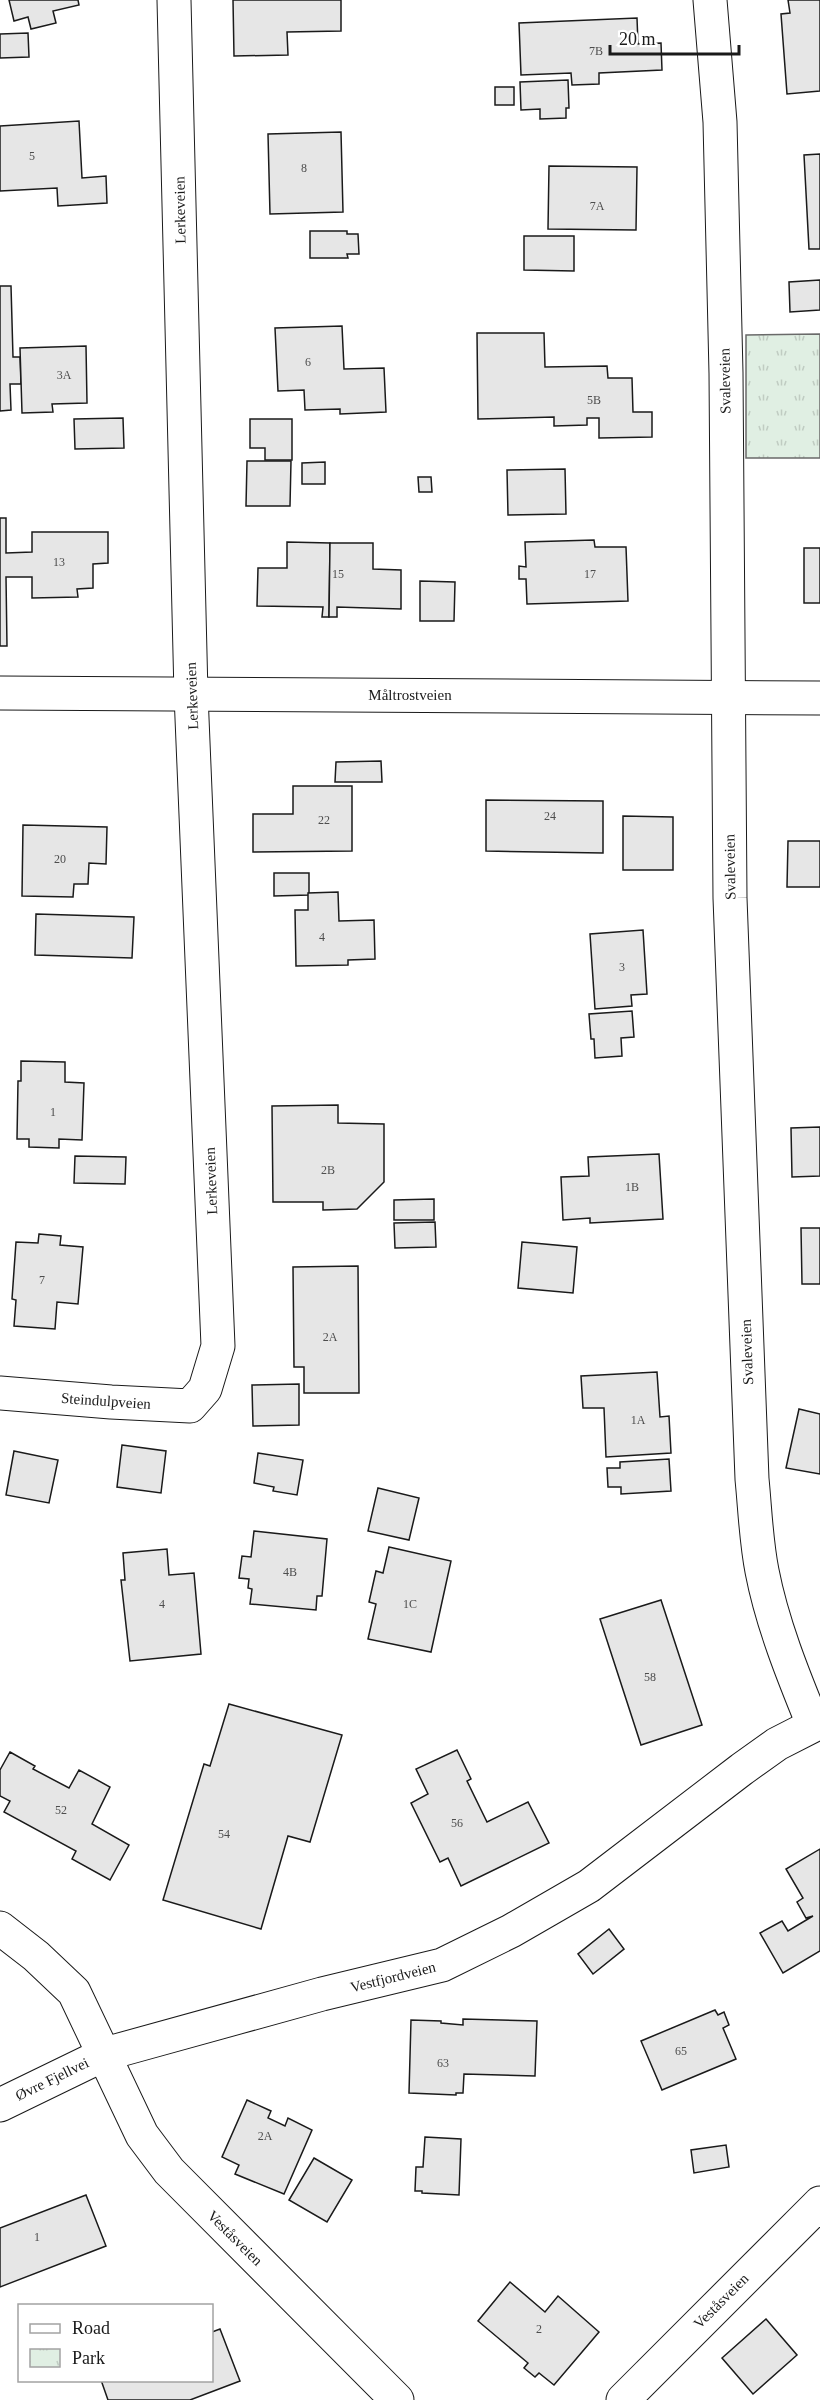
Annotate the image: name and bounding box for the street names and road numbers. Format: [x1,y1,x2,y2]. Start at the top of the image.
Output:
street label: Lerkeveien [171,176,189,244]
street label: Svaleveien [716,347,734,414]
street label: Lerkeveien [183,662,201,730]
street label: Måltrostveien [368,687,452,703]
street label: Svaleveien [721,833,739,900]
street label: Lerkeveien [202,1147,220,1215]
street label: Svaleveien [738,1318,756,1385]
street label: Steindulpveien [61,1390,152,1412]
street label: Vestfjordveien [349,1959,438,1995]
street label: Øvre Fjellvei [13,2054,91,2104]
street label: Veståsveien [204,2207,266,2269]
street label: Veståsveien [690,2270,752,2332]

